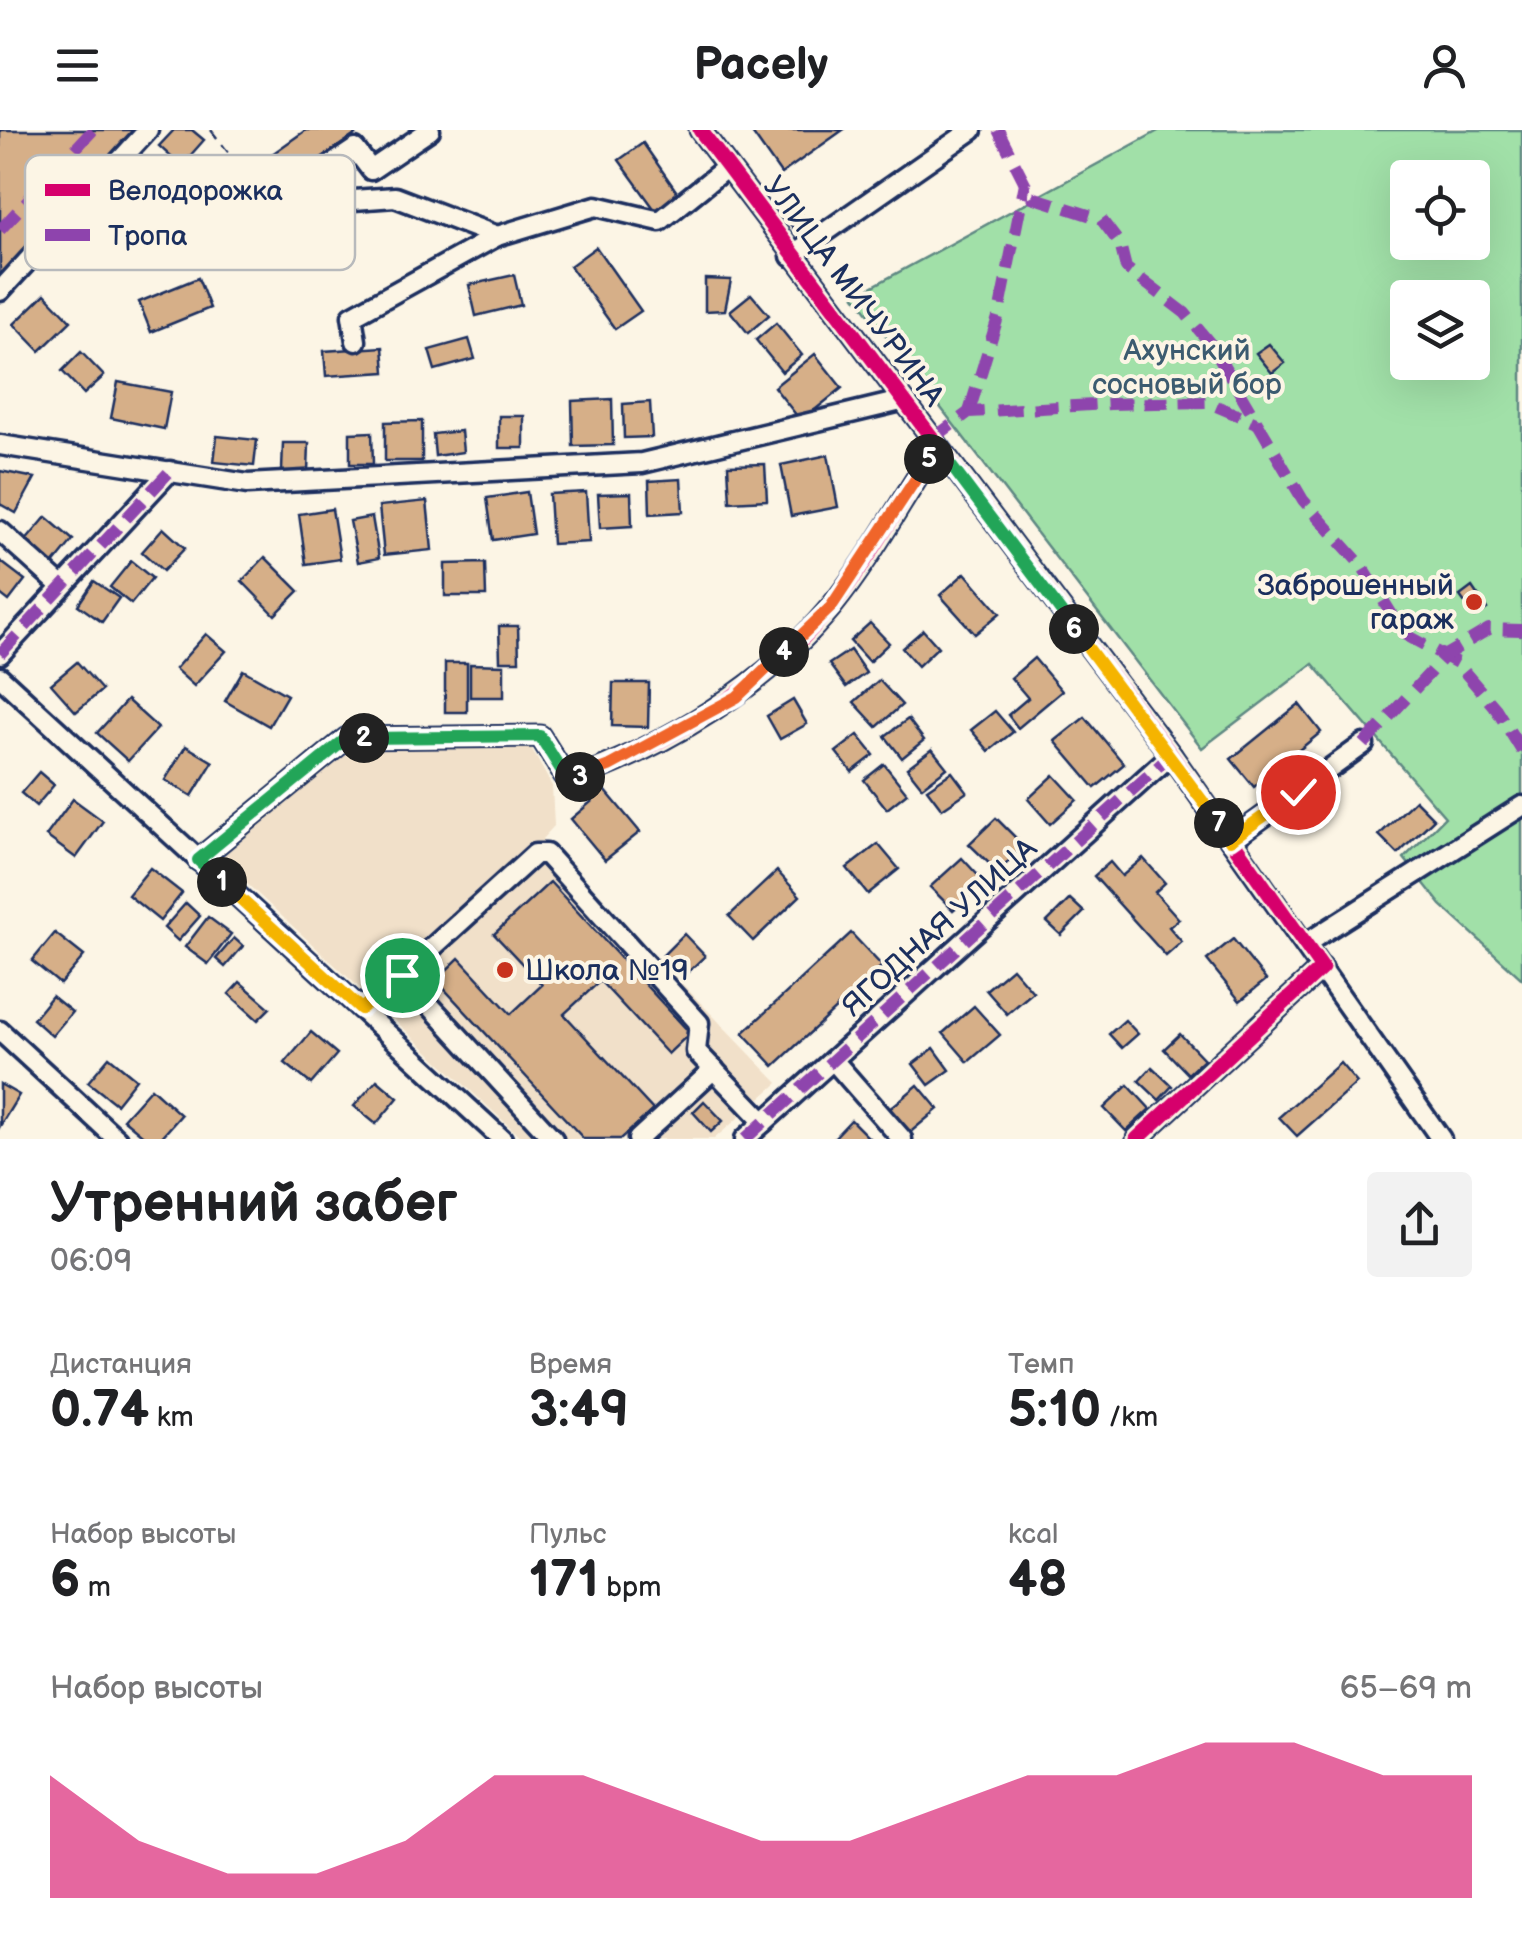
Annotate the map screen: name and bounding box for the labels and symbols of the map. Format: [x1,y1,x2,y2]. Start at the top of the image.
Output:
legend [25,155,355,270]
street label: УЛИЦА МИЧУРИНА [755,170,952,414]
text: Велодорожка [108,175,284,208]
text: Тропа [108,220,188,253]
park label: Ахунский сосновый бор [1092,333,1282,403]
pin: 5 [904,434,954,484]
place label: Заброшенный гараж [1257,568,1454,638]
marker: Заброшенный гараж [1463,591,1485,613]
pin: 6 [1049,604,1099,654]
pin: 4 [759,627,809,677]
pin: 2 [339,713,389,763]
pin [1256,750,1341,835]
pin: 3 [555,752,605,802]
pin: 7 [1194,798,1244,848]
street label: ЯГОДНАЯ УЛИЦА [835,830,1045,1025]
pin: 1 [197,857,247,907]
pin [360,933,445,1018]
place label: Школа №19 [525,953,689,989]
marker: Школа №19 [494,959,516,981]

